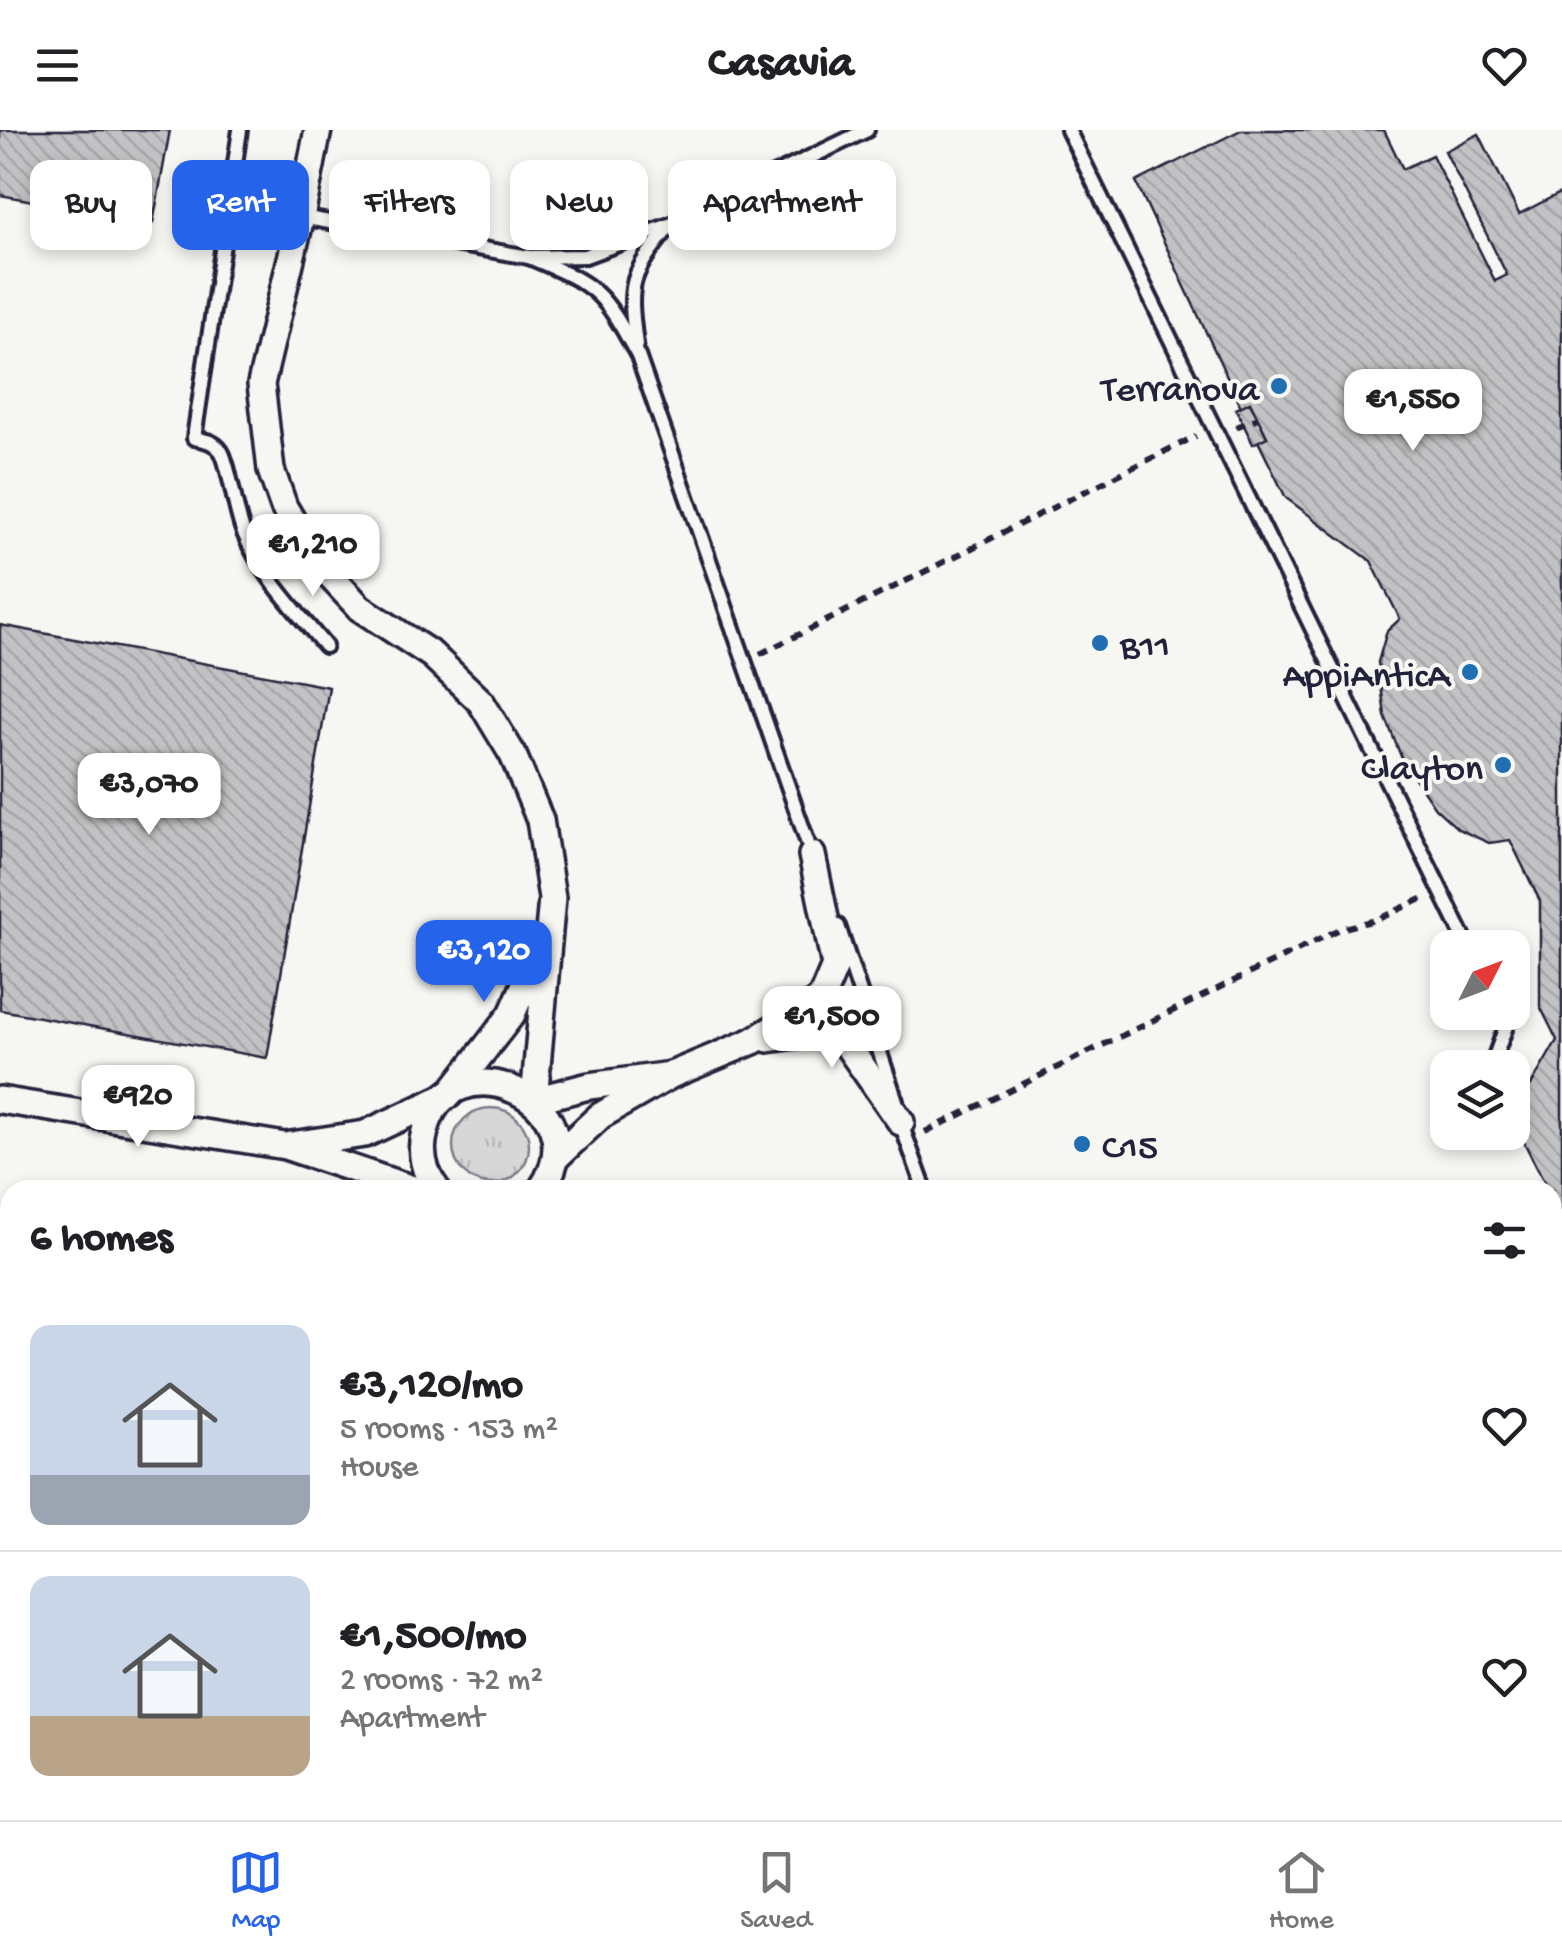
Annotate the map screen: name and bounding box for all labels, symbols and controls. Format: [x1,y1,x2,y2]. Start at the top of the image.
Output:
icon: menu [30,38,85,93]
icon: heart [1477,38,1532,93]
text: Casavia [708,39,854,92]
chip: Buy [30,160,152,250]
chip: Rent [172,160,309,250]
chip: Filters [329,160,490,250]
chip: New [510,160,648,250]
chip: Apartment [668,160,896,250]
pin: €1,550 [1332,369,1494,454]
place label: Terranova [1099,370,1261,414]
marker: Terranova [1268,375,1290,397]
text: €1,550 [1366,382,1460,420]
pin: €1,210 [232,514,394,599]
text: €1,210 [269,527,357,565]
place label: B11 [1119,627,1170,671]
marker: B11 [1089,632,1111,654]
place label: AppiAnticA [1282,656,1453,700]
marker: AppiAnticA [1459,661,1481,683]
place label: Clayton [1361,749,1483,793]
pin: €3,070 [68,753,230,838]
marker: Clayton [1492,754,1514,776]
text: €3,070 [100,766,198,804]
pin: €3,120 [403,920,565,1005]
north arrow [1430,930,1530,1030]
map controls [1430,930,1530,1150]
text: €3,120 [438,933,530,971]
pin: €1,500 [751,986,913,1071]
text: €1,500 [784,999,880,1037]
button: layers [1430,1050,1530,1150]
pin: €920 [79,1065,197,1150]
text: €920 [104,1078,172,1116]
place label: C15 [1102,1128,1158,1172]
marker: C15 [1071,1133,1093,1155]
icon: filters [1477,1213,1532,1268]
text: 6 homes [30,1216,173,1265]
text: €3,120/mo [340,1363,523,1412]
icon: home [110,1365,230,1485]
icon: heart [1477,1398,1532,1453]
text: 5 rooms · 153 m² [340,1412,558,1450]
text: House [340,1450,418,1488]
text: €1,500/mo [340,1614,527,1663]
icon: home [110,1616,230,1736]
icon: heart [1477,1649,1532,1704]
text: 2 rooms · 72 m² [340,1663,543,1701]
text: Apartment [340,1701,484,1739]
tab: Map [228,1845,283,1938]
tab: Saved [740,1845,812,1938]
tab: Home [1269,1845,1334,1938]

